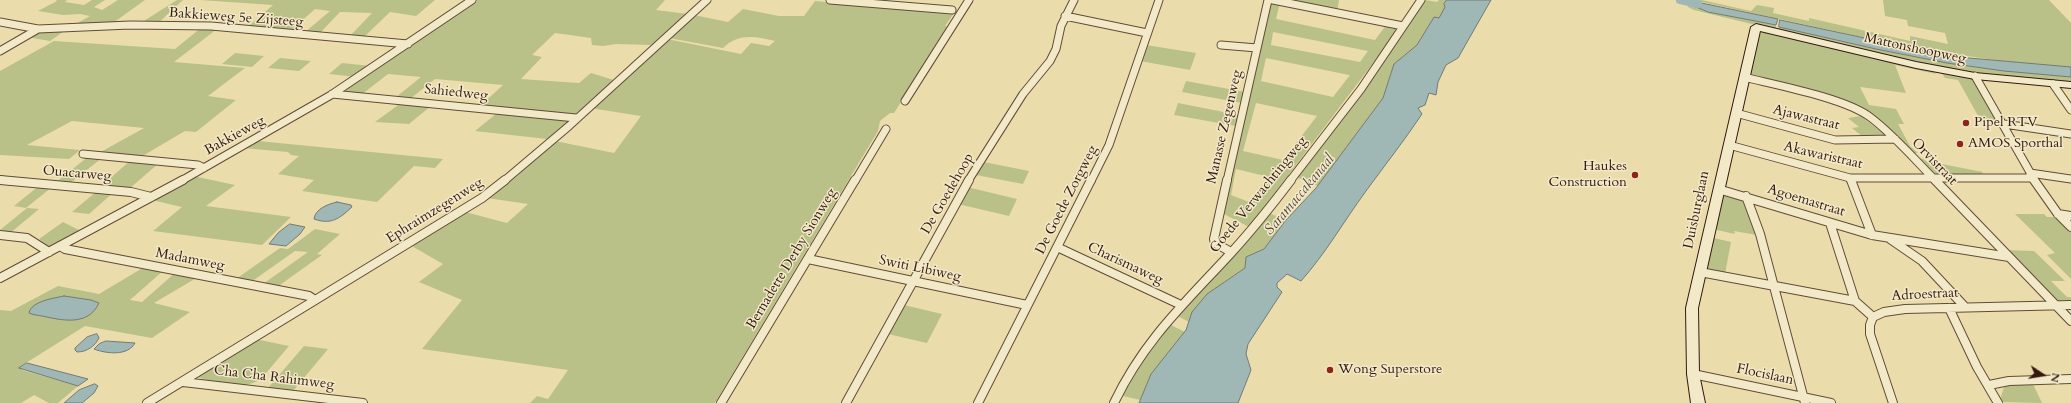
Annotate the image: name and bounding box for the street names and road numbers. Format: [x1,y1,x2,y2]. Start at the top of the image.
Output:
street label: Bakkieweg 5e Zijsteeg [168,5,304,31]
street label: Mattonshoopweg [1862,30,1968,68]
street label: Manasse Zegenweg [1204,68,1246,186]
street label: Sahiedweg [423,81,489,105]
street label: Ajawastraat [1771,102,1841,134]
street label: Bakkieweg [202,113,268,159]
street label: Goede Verwachtingweg [1207,133,1311,257]
street label: Orvistraat [1907,135,1961,189]
street label: Akawaristraat [1782,139,1864,173]
street label: De Goede Zorgweg [1032,143,1102,257]
street label: De Goedehoop [918,151,978,237]
street label: Ouacarweg [42,163,112,185]
street label: Duisburglaan [1681,169,1713,251]
street label: Ephraimzegenweg [384,174,486,248]
street label: Agoemastraat [1765,181,1847,221]
street label: Bernadette Derby Sionweg [743,186,841,332]
street label: Charismaweg [1085,239,1165,289]
street label: Madamweg [154,245,226,275]
street label: Switi Libiweg [877,252,963,286]
street label: Adroestraat [1891,285,1959,305]
street label: Flocislaan [1735,361,1795,389]
street label: Cha Cha Rahimweg [213,362,335,394]

